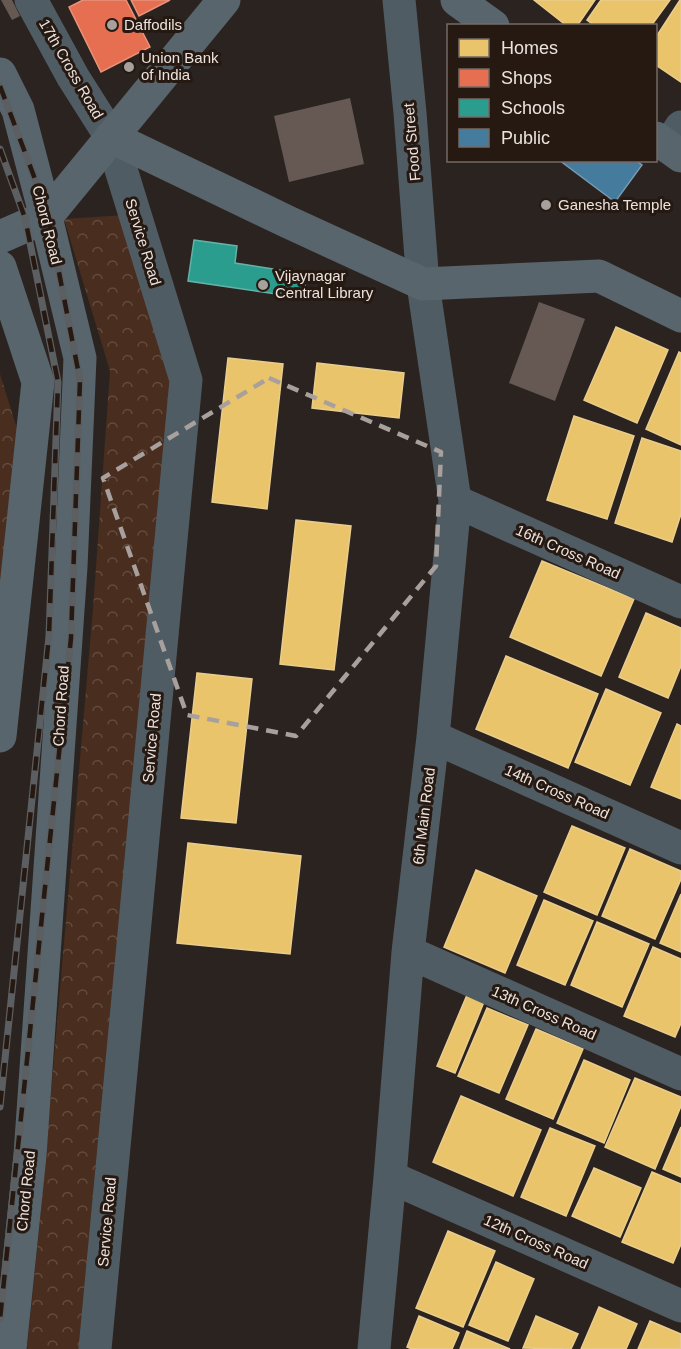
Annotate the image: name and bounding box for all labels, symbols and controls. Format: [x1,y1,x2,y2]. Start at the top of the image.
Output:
street label: 17th Cross Road [36,16,107,122]
place label: Daffodils [124,16,182,33]
marker: Daffodils [105,18,119,32]
legend [447,24,657,162]
text: Homes [501,38,558,58]
place label: Union Bank of India [141,49,219,83]
marker: Union Bank of India [122,60,136,74]
text: Shops [501,68,552,88]
text: Schools [501,98,565,118]
street label: Food Street [400,101,423,182]
text: Public [501,128,550,148]
street label: Chord Road [29,184,66,266]
street label: Service Road [122,196,165,287]
place label: Ganesha Temple [558,196,671,213]
marker: Ganesha Temple [539,198,553,212]
place label: Vijaynagar Central Library [275,267,374,301]
marker: Vijaynagar Central Library [256,278,270,292]
street label: 16th Cross Road [513,521,623,582]
street label: Chord Road [49,665,72,747]
street label: Service Road [139,692,164,784]
street label: 14th Cross Road [502,761,612,822]
street label: 6th Main Road [409,766,438,865]
street label: 13th Cross Road [489,982,599,1043]
street label: Chord Road [13,1150,38,1232]
street label: Service Road [94,1176,119,1268]
street label: 12th Cross Road [481,1211,591,1272]

